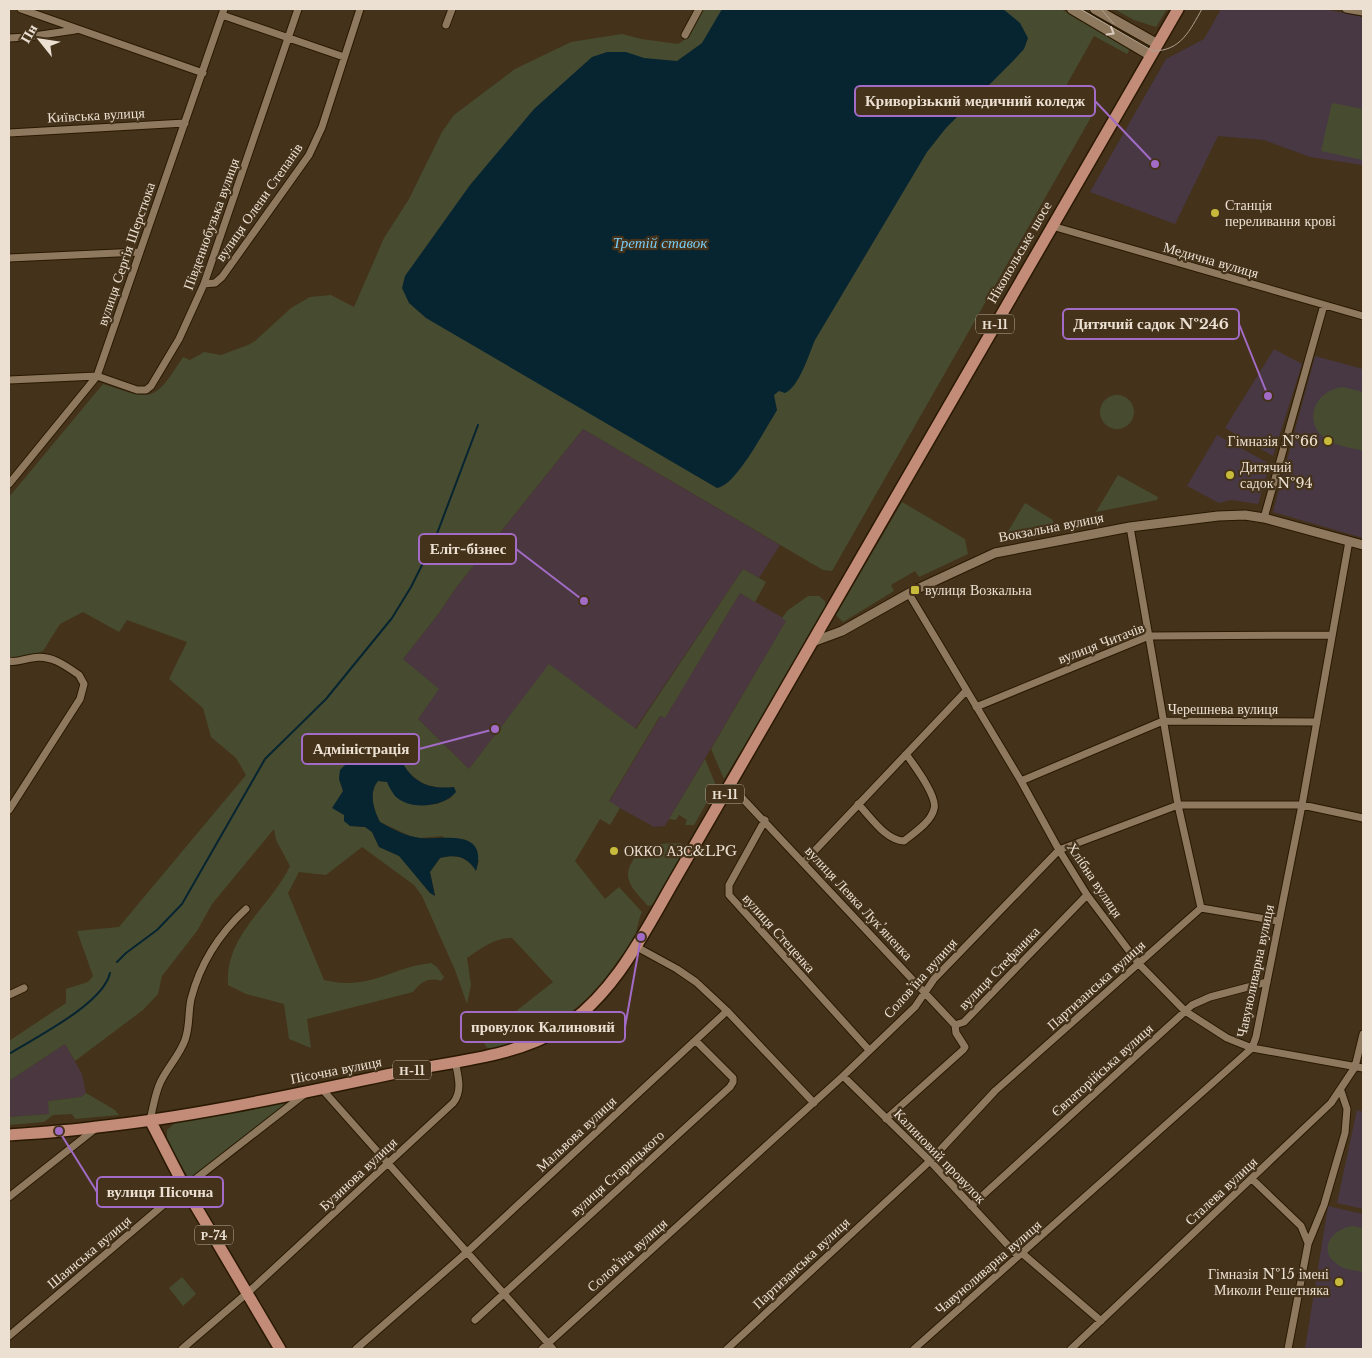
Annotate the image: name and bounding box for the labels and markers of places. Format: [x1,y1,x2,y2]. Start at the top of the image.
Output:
callout: Криворізький медичний коледж [855,86,1095,116]
place label: Станція переливання крові [1225,196,1336,230]
marker: Станція переливання крові [1209,207,1221,219]
callout: Дитячий садок №246 [1063,309,1239,339]
place label: Гімназія №66 [1228,432,1318,450]
marker: Гімназія №66 [1322,435,1334,447]
place label: Дитячий садок №94 [1240,458,1313,492]
marker: Дитячий садок №94 [1224,469,1236,481]
callout: Еліт-бізнес [419,534,516,564]
place label: вулиця Возкальна [925,581,1033,599]
marker: вулиця Возкальна [909,584,921,596]
callout: Адміністрація [302,734,419,764]
place label: ОККО АЗС&LPG [624,842,737,860]
marker: ОККО АЗС&LPG [608,845,620,857]
callout: провулок Калиновий [461,1012,625,1042]
callout: вулиця Пісочна [97,1177,223,1207]
place label: Гімназія №15 імені Миколи Решетняка [1208,1265,1330,1299]
marker: Гімназія №15 імені Миколи Решетняка [1333,1276,1345,1288]

